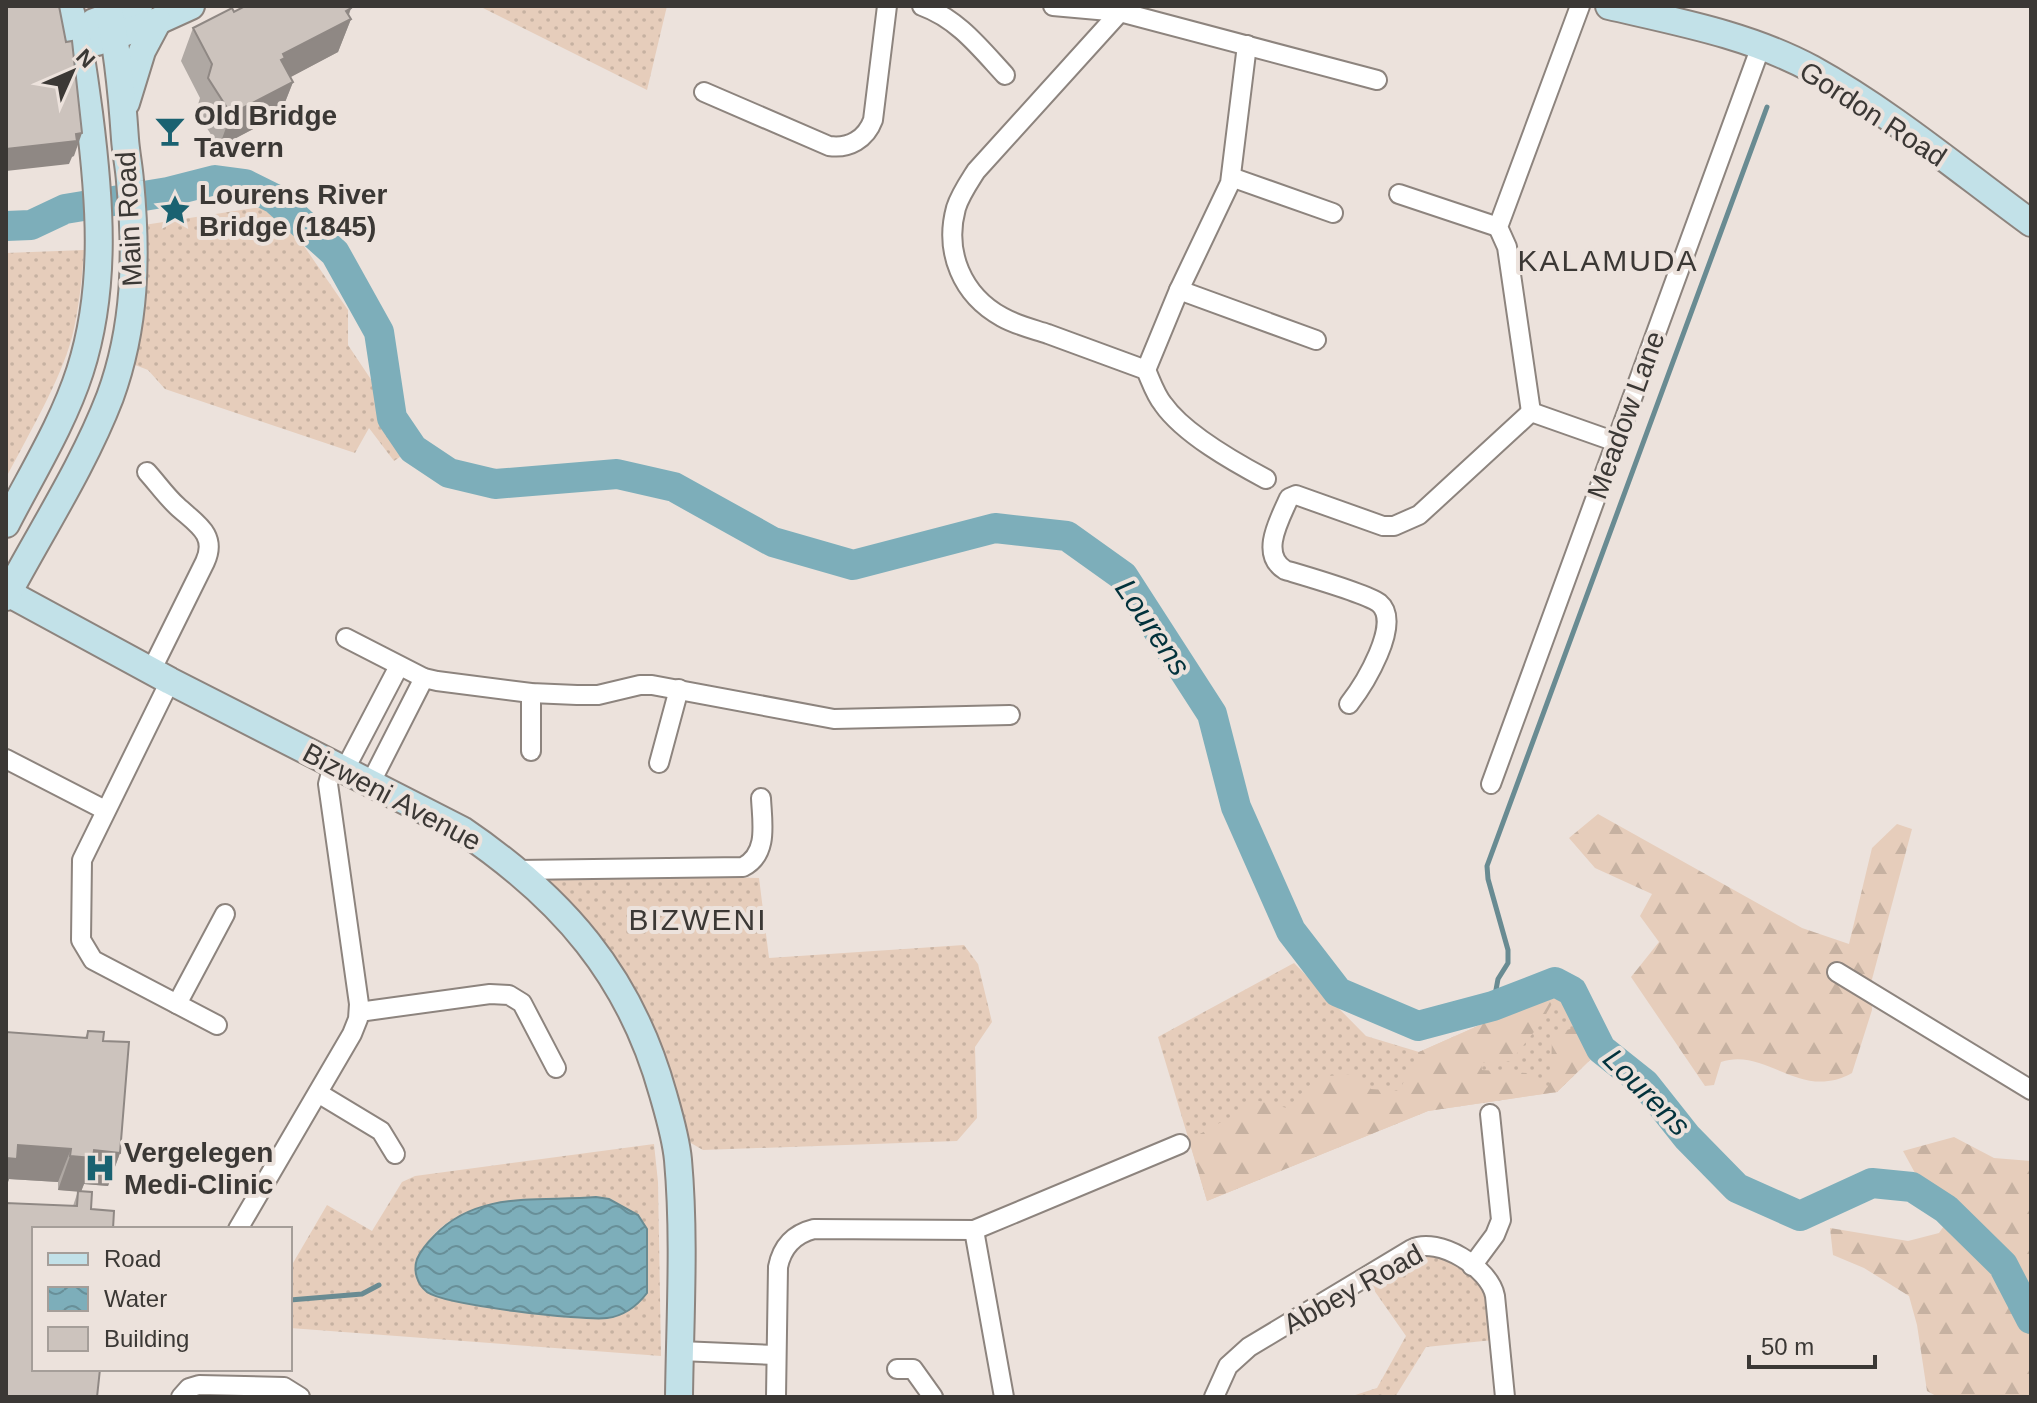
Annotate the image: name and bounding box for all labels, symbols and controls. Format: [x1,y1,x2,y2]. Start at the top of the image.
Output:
north arrow [32,32,112,112]
text: N [71,44,100,73]
street label: Gordon Road [1794,55,1952,173]
place label: Old Bridge Tavern [194,100,337,163]
bar icon: Old Bridge Tavern [153,114,187,148]
street label: Main Road [110,151,148,287]
place label: Lourens River Bridge (1845) [199,179,387,242]
place icon: Lourens River Bridge (1845) [158,193,192,227]
district label: KALAMUDA [1517,244,1699,277]
street label: Meadow Lane [1581,327,1671,503]
water label: Lourens [1109,573,1197,681]
street label: Bizweni Avenue [298,737,486,857]
district label: BIZWENI [629,903,768,936]
water label: Lourens [1597,1042,1697,1142]
place label: Vergelegen Medi-Clinic [124,1137,273,1200]
hospital icon: Vergelegen Medi-Clinic [83,1151,117,1185]
legend [32,1227,292,1371]
street label: Abbey Road [1278,1238,1428,1340]
text: Road [104,1245,161,1272]
text: Water [104,1285,167,1312]
scale bar [1749,1319,1875,1369]
text: Building [104,1325,189,1352]
text: 50 m [1761,1333,1814,1360]

